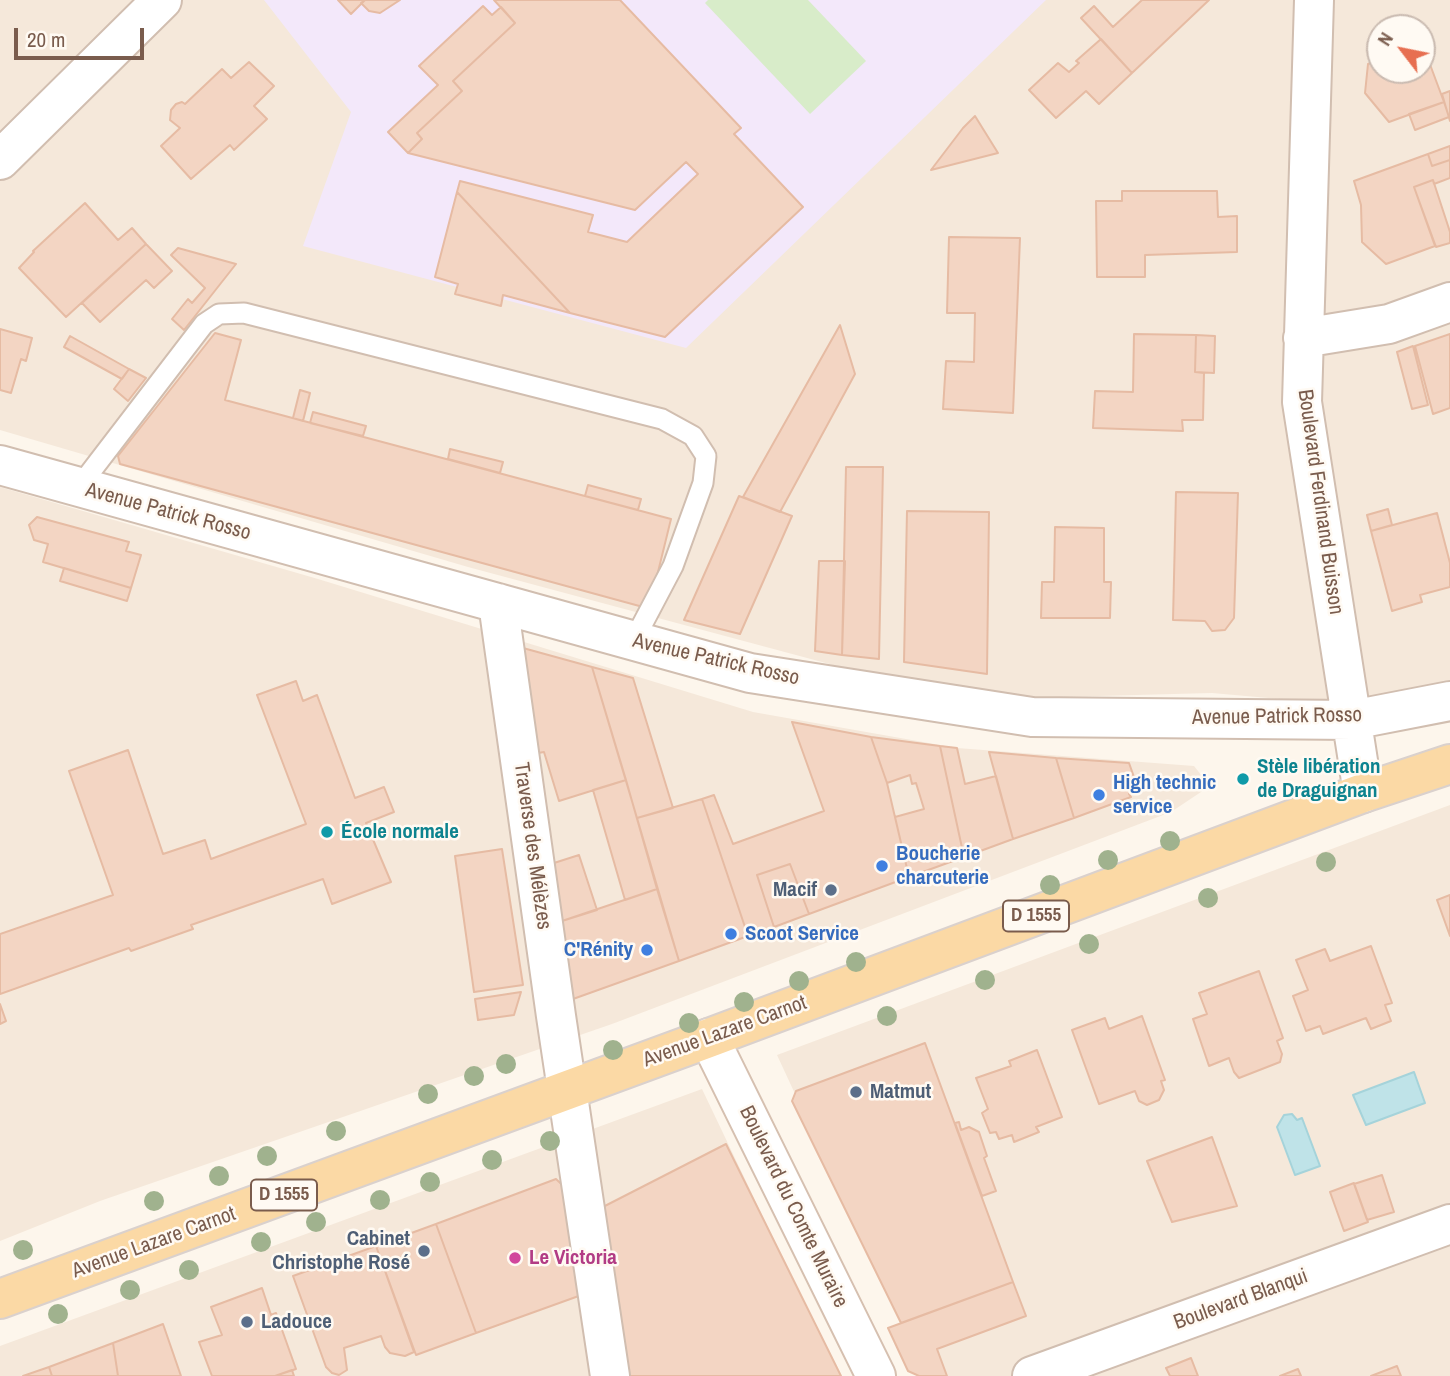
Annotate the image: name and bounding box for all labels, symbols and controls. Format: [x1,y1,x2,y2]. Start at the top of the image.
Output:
scale bar [18,14,147,58]
north arrow [1366,14,1436,84]
text: 20 m [27,25,65,54]
text: N [1371,27,1399,51]
street label: Boulevard Ferdinand Buisson [1292,388,1348,616]
street label: Avenue Patrick Rosso [83,478,253,546]
street label: Avenue Patrick Rosso [630,629,802,691]
street label: Avenue Patrick Rosso [1192,703,1362,731]
place label: Stèle libération de Draguignan [1257,754,1380,804]
street label: Traverse des Mélèzes [508,761,556,931]
place label: High technic service [1113,770,1216,820]
marker: Stèle libération de Draguignan [1235,771,1251,787]
marker: High technic service [1091,787,1107,803]
place label: École normale [341,819,459,845]
marker: École normale [319,824,335,840]
place label: Boucherie charcuterie [896,841,989,891]
marker: Boucherie charcuterie [874,858,890,874]
place label: Macif [773,877,817,903]
marker: Macif [823,882,839,898]
road number: D 1555 [1003,900,1069,932]
place label: Scoot Service [745,921,859,947]
marker: Scoot Service [723,926,739,942]
place label: C'Rénity [564,937,633,963]
marker: C'Rénity [639,942,655,958]
street label: Avenue Lazare Carnot [640,991,810,1073]
place label: Matmut [870,1079,931,1105]
marker: Matmut [848,1084,864,1100]
street label: Boulevard du Comte Muraire [733,1102,853,1312]
road number: D 1555 [251,1180,317,1210]
street label: Avenue Lazare Carnot [69,1202,239,1284]
place label: Cabinet Christophe Rosé [272,1226,410,1276]
marker: Cabinet Christophe Rosé [416,1243,432,1259]
place label: Le Victoria [529,1245,617,1271]
marker: Le Victoria [507,1250,523,1266]
street label: Boulevard Blanqui [1171,1264,1311,1336]
place label: Ladouce [261,1309,332,1335]
marker: Ladouce [239,1314,255,1330]

